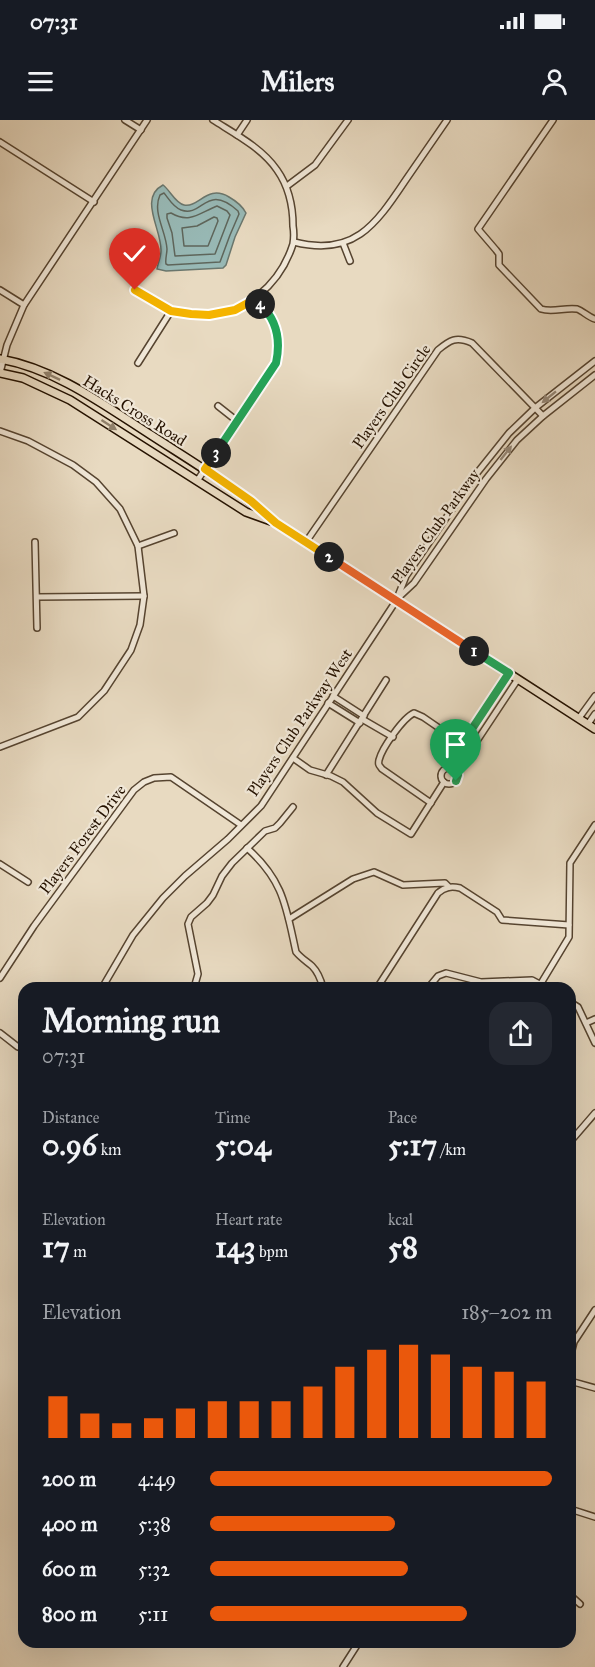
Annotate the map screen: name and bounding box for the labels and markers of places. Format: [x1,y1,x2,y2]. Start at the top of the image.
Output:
pin [109,228,160,290]
pin: 4 [245,289,275,319]
pin: 3 [201,438,231,468]
pin: 2 [314,542,344,572]
pin: 1 [459,636,489,666]
pin [430,719,481,781]

